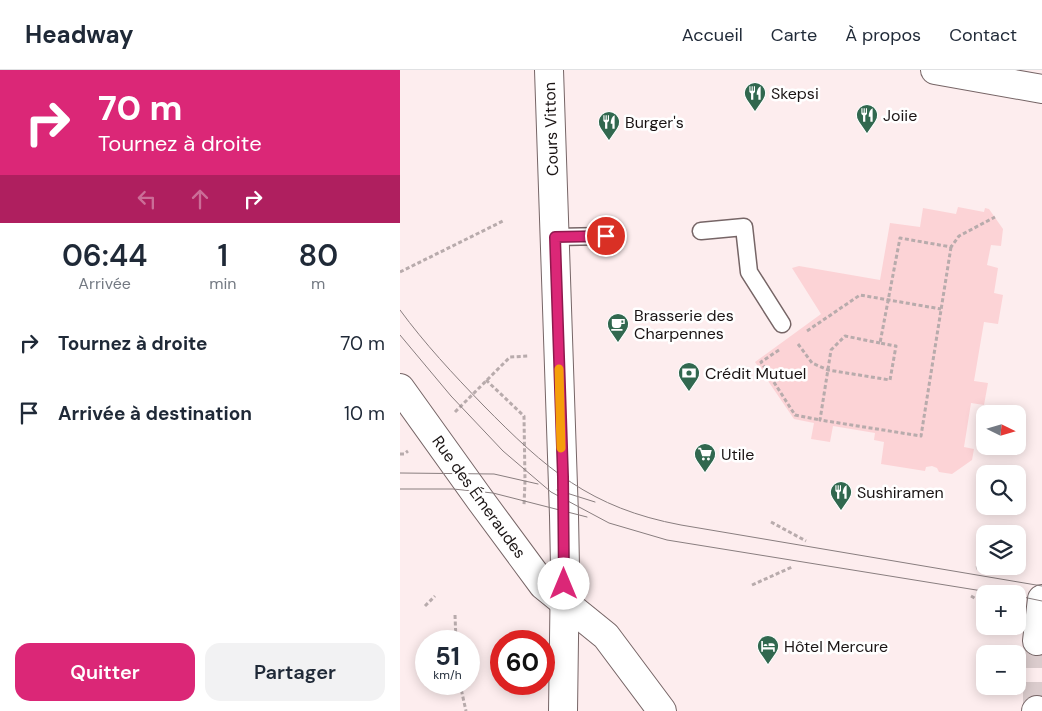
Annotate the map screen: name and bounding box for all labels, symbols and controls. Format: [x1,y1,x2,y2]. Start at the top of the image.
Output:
text: Headway [25,19,134,50]
text: Accueil [682,23,743,47]
text: Carte [771,23,817,47]
text: À propos [845,23,921,47]
text: Contact [949,23,1017,47]
restaurant icon: Skepsi [743,81,767,112]
street label: Cours Vitton [539,82,563,176]
place label: Skepsi [771,83,819,104]
text: 70 m [98,85,182,131]
icon: right [15,90,80,155]
restaurant icon: Joiie [855,103,879,134]
place label: Joiie [883,105,917,126]
restaurant icon: Burger's [597,110,621,141]
place label: Burger's [625,112,684,133]
text: Tournez à droite [98,129,262,158]
icon: left [133,185,161,213]
icon: ahead [186,185,214,213]
icon: right [239,185,267,213]
pin [585,215,627,257]
icon: arrive [592,222,620,250]
text: 06:44 [62,236,147,275]
text: 1 [218,236,228,275]
text: 80 [298,236,338,275]
text: Arrivée [78,273,131,294]
text: min [209,273,236,294]
text: m [311,273,325,294]
place label: Brasserie des Charpennes [634,305,734,344]
cafe icon: Brasserie des Charpennes [606,312,630,343]
icon: right [15,329,43,357]
text: Tournez à droite [58,331,208,356]
text: 70 m [340,331,385,356]
bank icon: Crédit Mutuel [677,361,701,392]
place label: Crédit Mutuel [705,363,806,384]
icon: arrive [15,399,43,427]
text: Arrivée à destination [58,401,252,426]
text: 10 m [344,401,385,426]
north arrow [976,405,1026,455]
map controls [976,405,1026,695]
street label: Rue des Émeraudes [427,431,531,563]
supermarket icon: Utile [693,442,717,473]
place label: Utile [721,444,754,465]
button: search [976,465,1026,515]
restaurant icon: Sushiramen [829,480,853,511]
place label: Sushiramen [857,482,944,503]
button: layers [976,525,1026,575]
position arrow [537,557,589,609]
button: + [976,585,1026,635]
speed limit sign: 60 [490,630,555,695]
hotel icon: Hôtel Mercure [756,634,780,665]
place label: Hôtel Mercure [784,636,888,657]
text: 51 [435,640,460,673]
button: Quitter [15,643,195,701]
button: Partager [205,643,385,701]
button: − [976,645,1026,695]
text: km/h [433,667,462,683]

